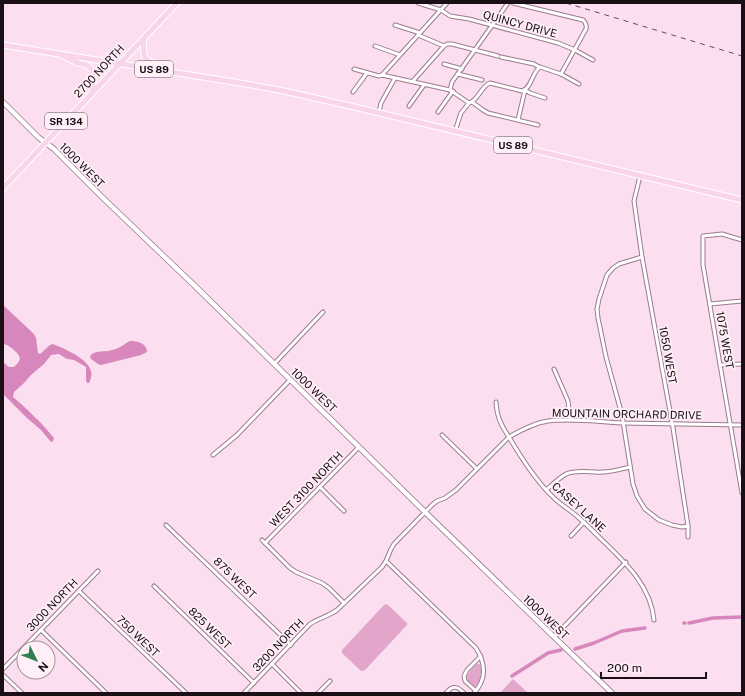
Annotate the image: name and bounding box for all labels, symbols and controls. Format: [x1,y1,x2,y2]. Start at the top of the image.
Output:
street label: QUINCY DRIVE [482,8,558,40]
street label: 2700 NORTH [72,42,126,100]
road number: US 89 [135,61,173,77]
road number: SR 134 [45,113,87,129]
road number: US 89 [494,137,532,153]
street label: 1000 WEST [57,140,107,190]
street label: 1075 WEST [714,310,736,370]
street label: 1050 WEST [657,325,679,385]
street label: 1000 WEST [289,366,339,415]
street label: MOUNTAIN ORCHARD DRIVE [552,407,702,421]
street label: WEST 3100 NORTH [267,449,345,529]
street label: CASEY LANE [550,480,608,534]
street label: 875 WEST [211,555,259,601]
street label: 3000 NORTH [24,576,80,634]
street label: 1000 WEST [521,593,571,642]
street label: 825 WEST [186,605,234,651]
street label: 750 WEST [114,613,162,659]
street label: 3200 NORTH [250,616,306,674]
north arrow [16,640,56,680]
scale bar [601,654,706,680]
text: N [36,660,51,674]
text: 200 m [607,661,642,675]

